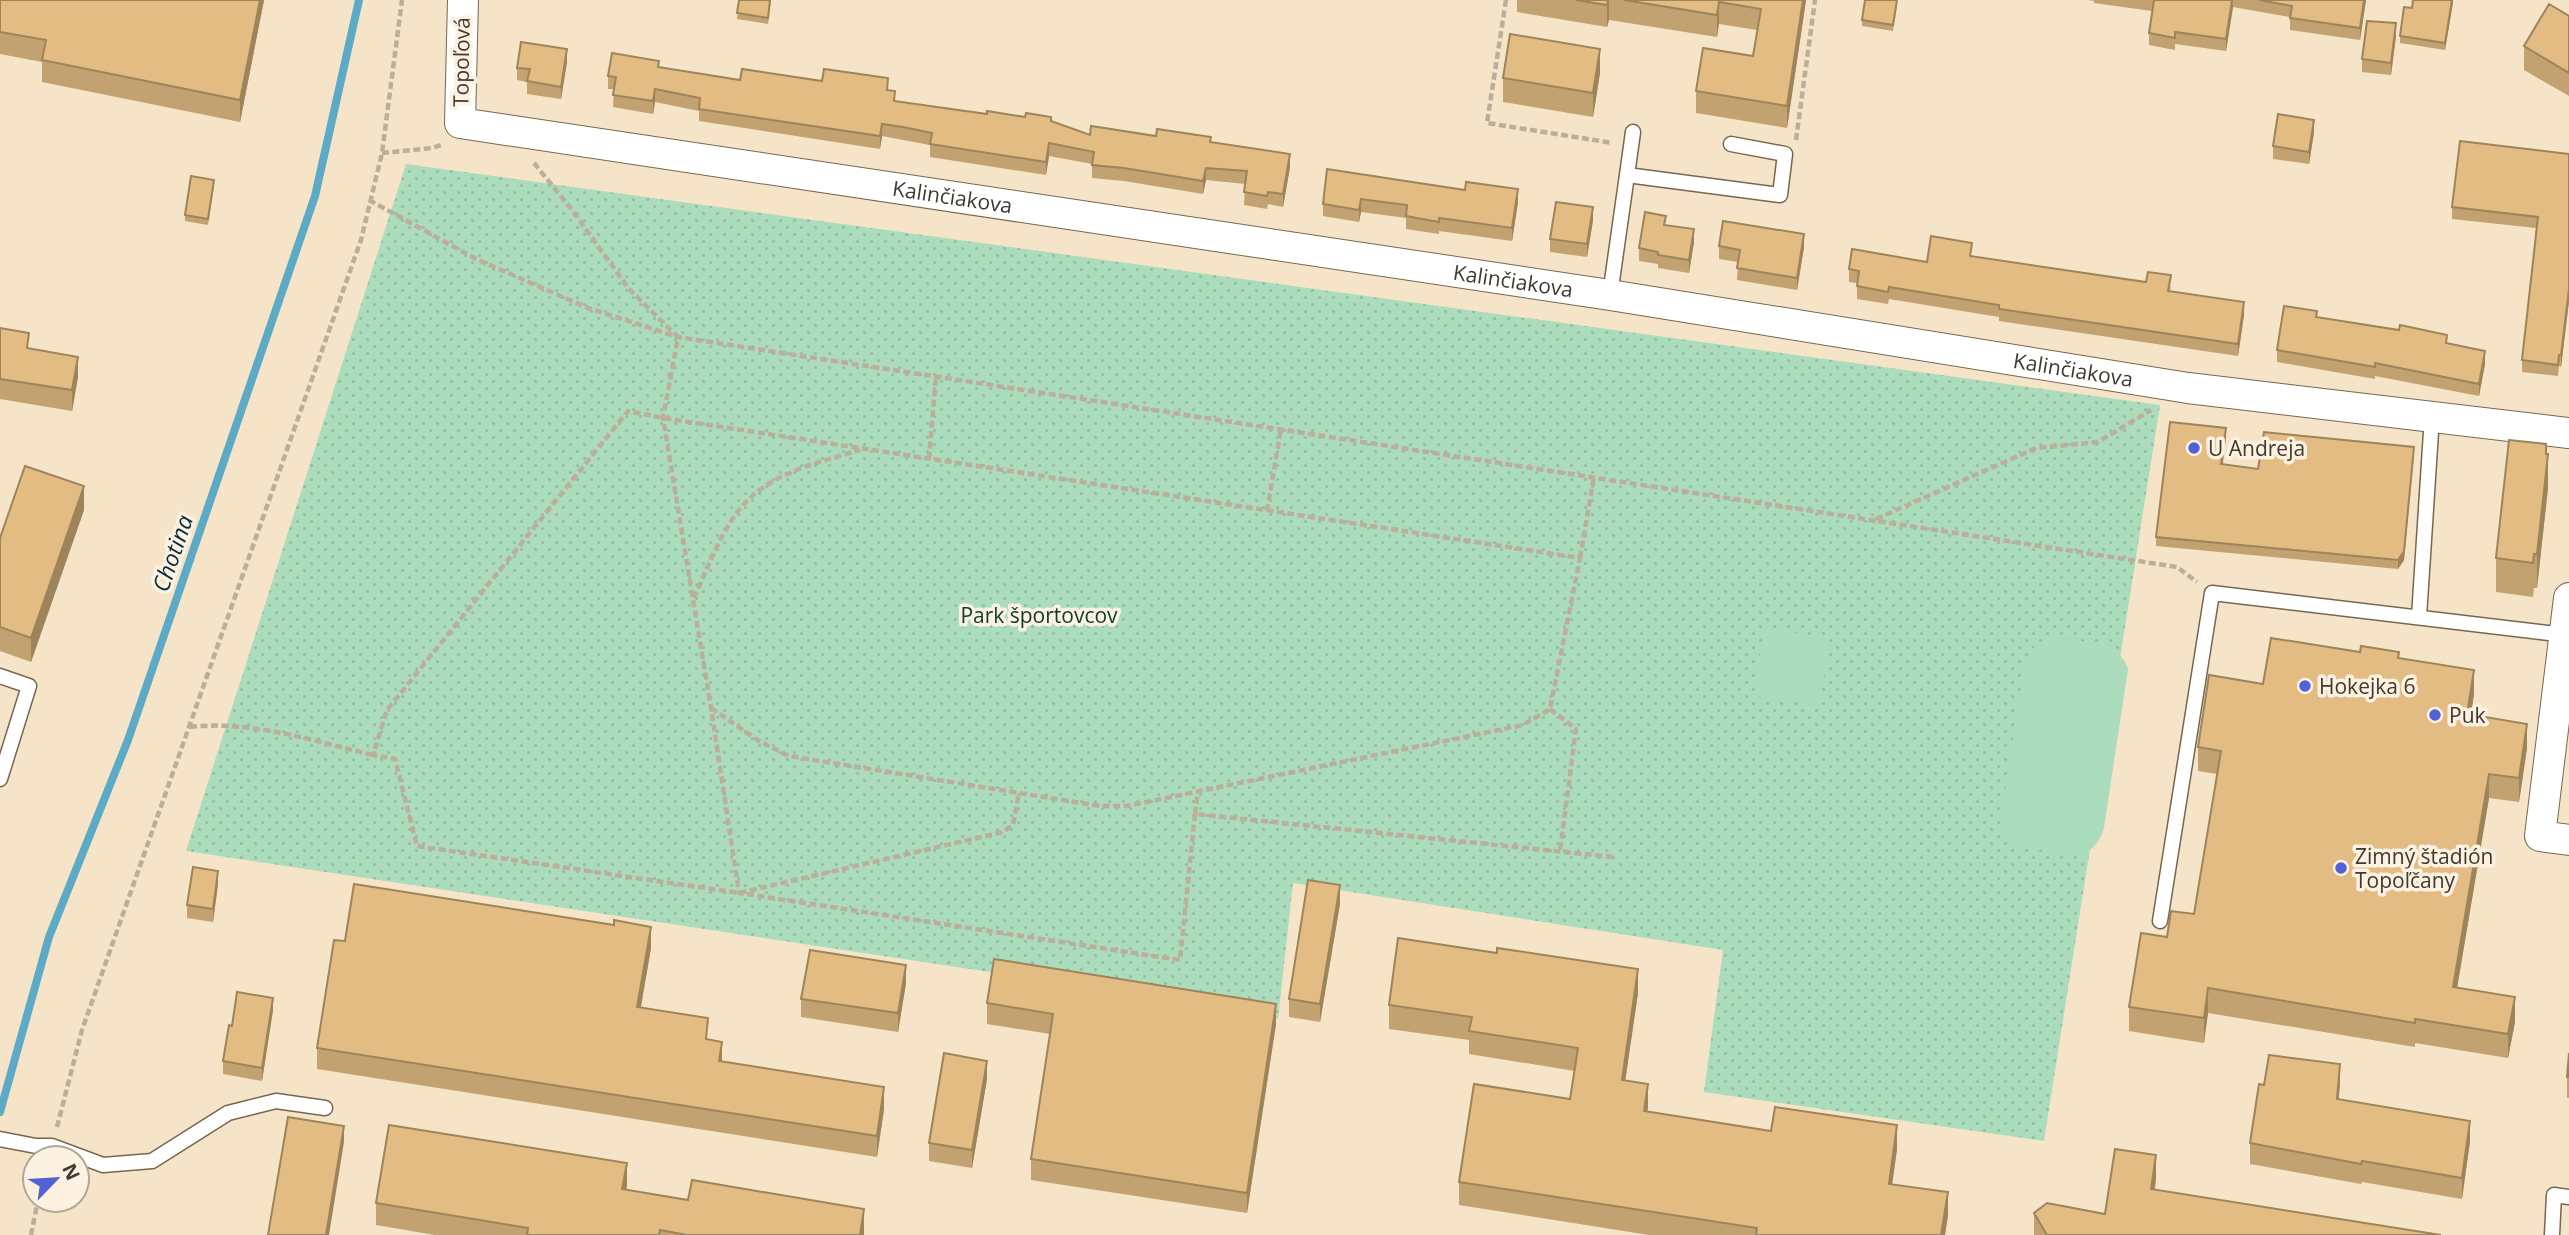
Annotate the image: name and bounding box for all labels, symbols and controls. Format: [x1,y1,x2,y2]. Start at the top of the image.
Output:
street label: Topoľová [446,17,476,107]
street label: Kalinčiakova [891,174,1014,219]
street label: Kalinčiakova [1451,258,1575,303]
street label: Kalinčiakova [2011,346,2135,393]
place label: U Andreja [2208,434,2305,462]
marker: U Andreja [2186,440,2202,456]
water label: Chotina [144,510,200,596]
park label: Park športovcov [960,601,1118,629]
place label: Hokejka 6 [2319,672,2415,700]
marker: Hokejka 6 [2297,678,2313,694]
place label: Puk [2449,701,2486,729]
marker: Puk [2427,707,2443,723]
place label: Zimný štadión Topoľčany [2355,842,2493,894]
marker: Zimný štadión Topoľčany [2333,860,2349,876]
north arrow [21,1144,91,1214]
text: N [56,1159,86,1184]

